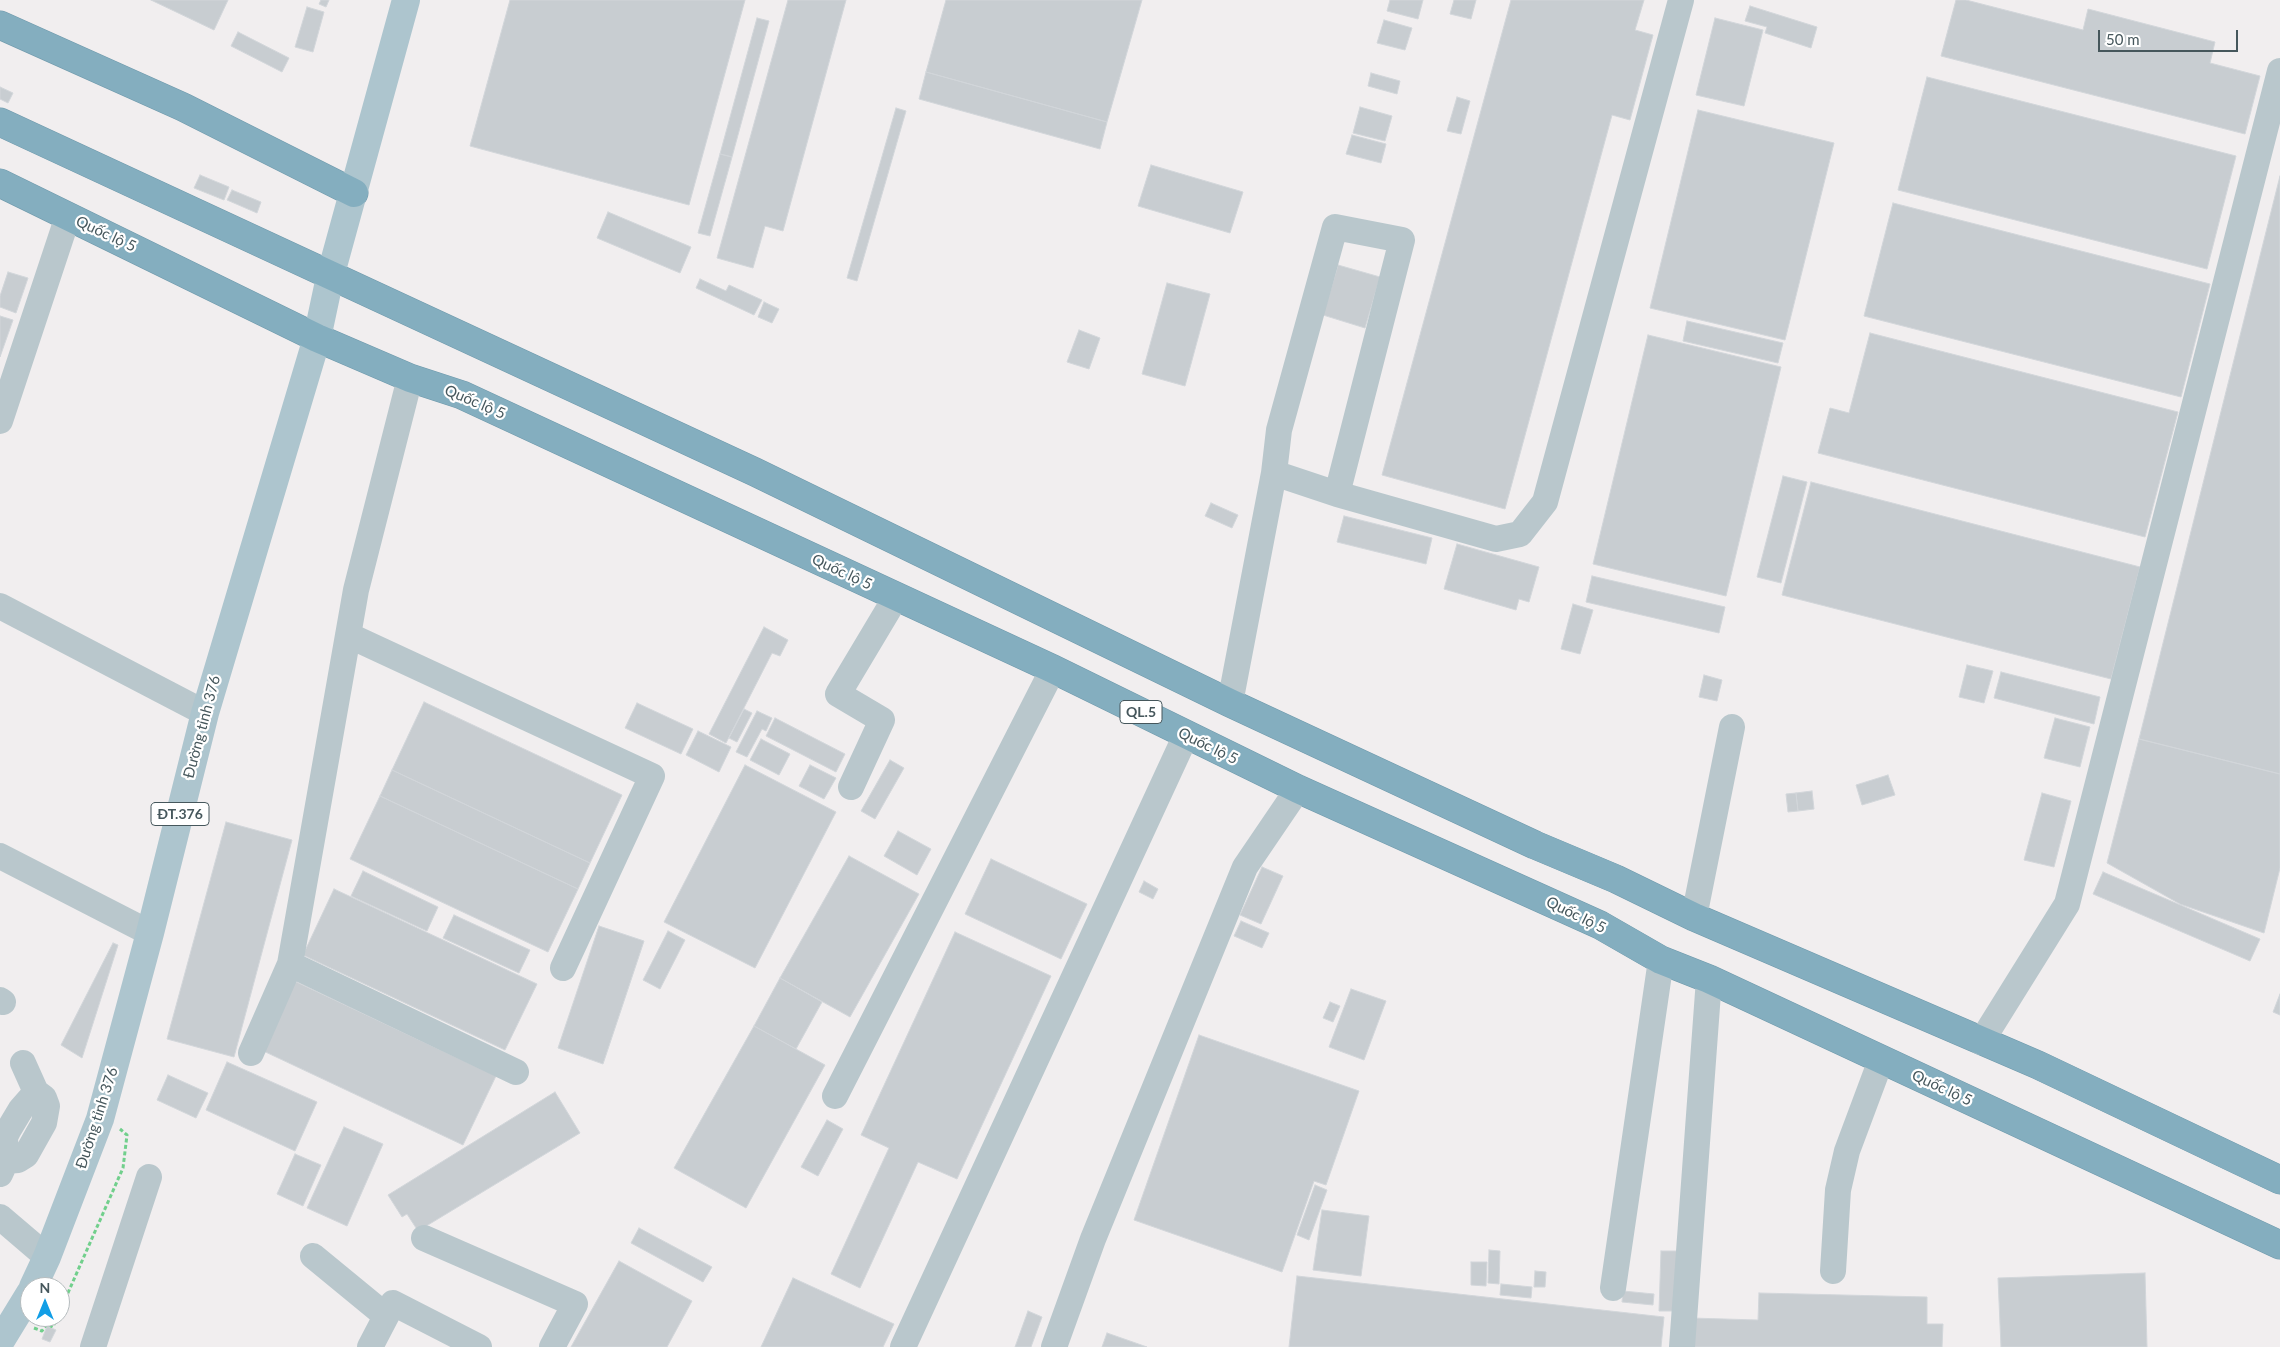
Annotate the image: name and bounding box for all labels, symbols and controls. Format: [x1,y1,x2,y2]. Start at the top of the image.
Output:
scale bar [2100,20,2240,52]
text: 50 m [2106,30,2140,48]
street label: Quốc lộ 5 [73,212,139,256]
street label: Quốc lộ 5 [442,381,508,423]
street label: Quốc lộ 5 [809,550,875,594]
street label: Đường tỉnh 376 [180,674,224,780]
road number: QL.5 [1120,700,1162,724]
street label: Quốc lộ 5 [1175,724,1241,768]
road number: ĐT.376 [151,802,209,826]
street label: Quốc lộ 5 [1543,893,1609,937]
street label: Đường tỉnh 376 [72,1065,122,1171]
street label: Quốc lộ 5 [1909,1066,1975,1110]
north arrow [20,1277,70,1327]
text: N [40,1279,50,1296]

